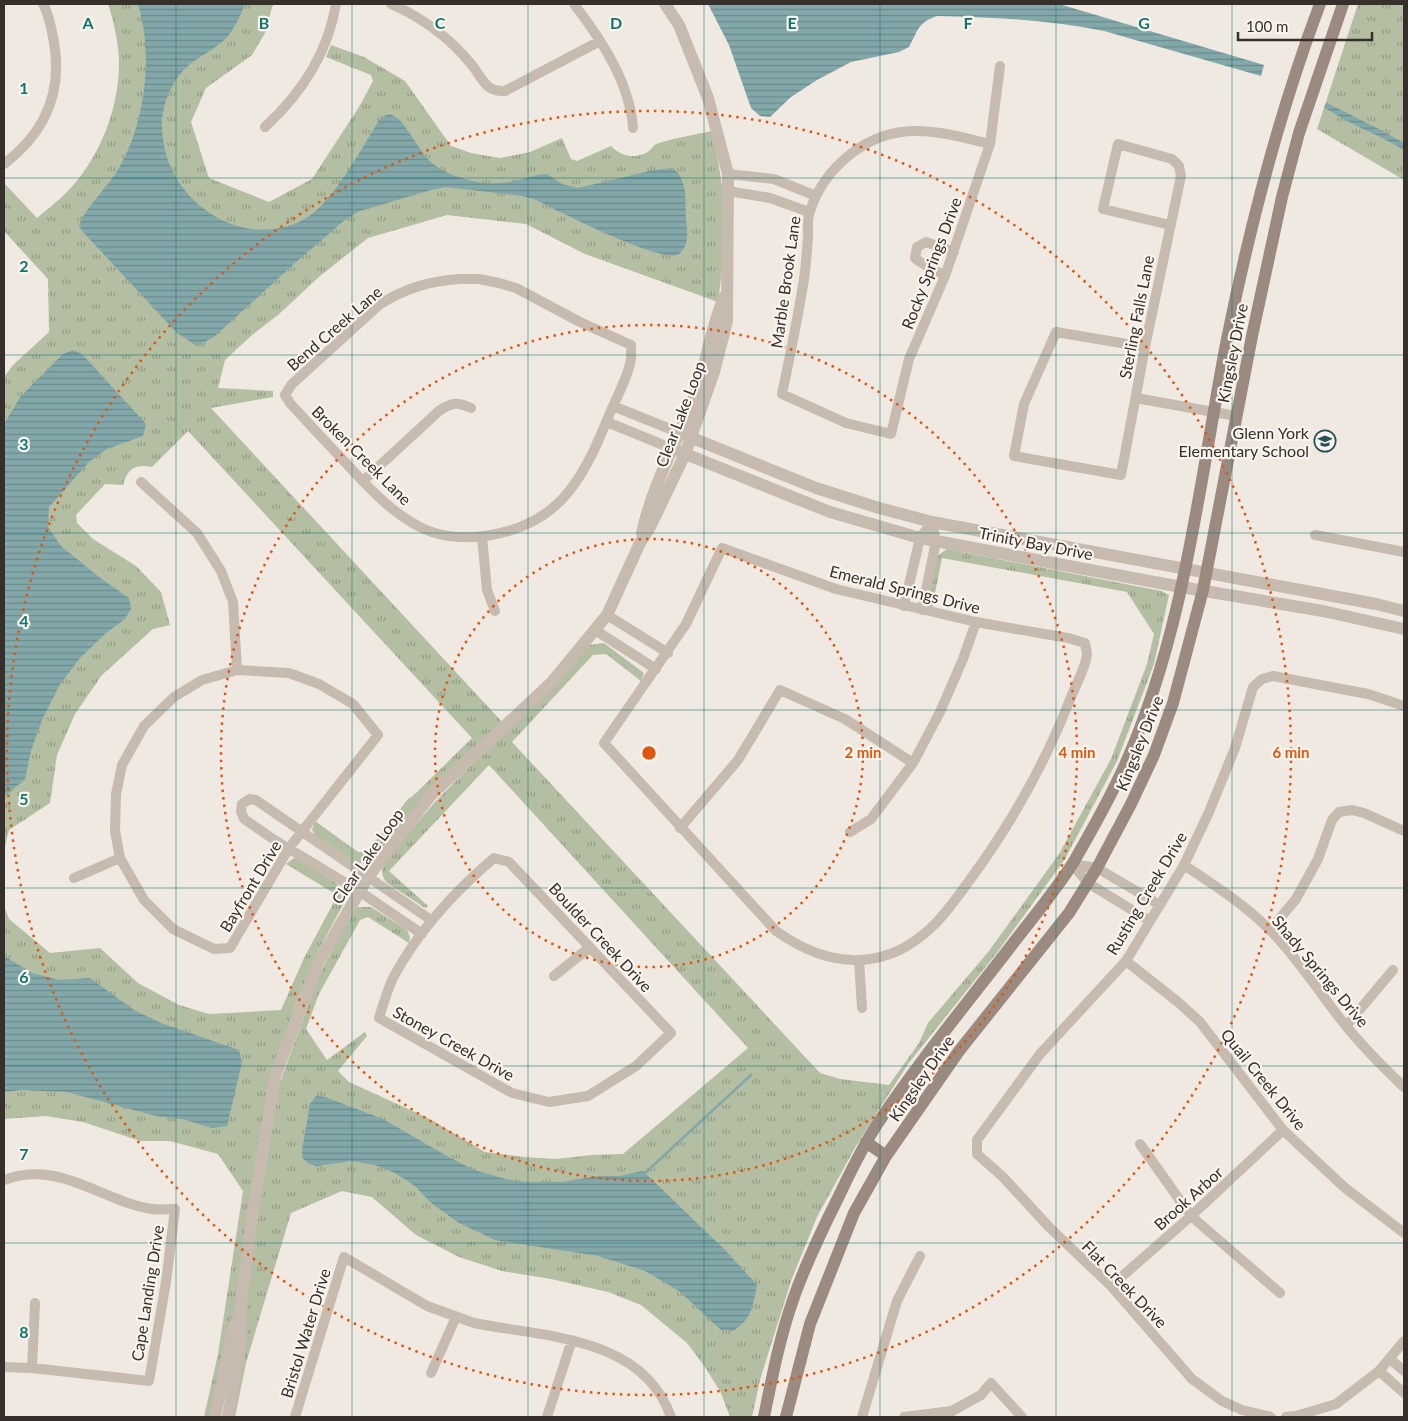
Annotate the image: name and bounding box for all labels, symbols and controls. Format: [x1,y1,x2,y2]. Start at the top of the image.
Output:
scale bar [1238,10,1372,42]
text: A [81,13,94,32]
text: B [259,13,269,32]
text: C [435,13,446,32]
text: D [610,13,622,32]
text: E [787,13,797,32]
text: F [963,13,973,32]
text: G [1138,13,1150,32]
text: 100 m [1246,17,1288,35]
text: 1 [19,78,29,97]
street label: Rocky Springs Drive [897,194,965,332]
street label: Marble Brook Lane [766,215,804,349]
street label: Sterling Falls Lane [1115,254,1157,380]
text: 2 [19,256,29,275]
street label: Bend Creek Lane [283,282,385,374]
street label: Kingsley Drive [1213,302,1251,404]
street label: Clear Lake Loop [651,358,709,469]
street label: Broken Creek Lane [308,401,416,509]
place label: Glenn York Elementary School [1179,423,1310,460]
school or university icon: Glenn York Elementary School [1313,429,1337,453]
text: 3 [19,434,29,453]
street label: Trinity Bay Drive [977,523,1095,563]
street label: Emerald Springs Drive [828,561,982,617]
text: 4 [19,611,29,630]
street label: Kingsley Drive [1111,693,1167,793]
text: 2 min [844,743,882,761]
text: 4 min [1058,743,1096,761]
text: 6 min [1272,743,1310,761]
centre of rings [640,744,658,762]
text: 5 [19,789,29,808]
street label: Clear Lake Loop [327,805,407,907]
street label: Rusting Creek Drive [1102,828,1190,958]
street label: Bayfront Drive [215,837,285,935]
street label: Boulder Creek Drive [545,878,657,996]
street label: Shady Springs Drive [1269,911,1373,1031]
text: 6 [19,967,29,986]
street label: Stoney Creek Drive [390,1002,518,1084]
street label: Quail Creek Drive [1217,1025,1311,1133]
street label: Kingsley Drive [884,1031,958,1125]
text: 7 [19,1144,29,1163]
street label: Brook Arbor [1150,1162,1226,1234]
street label: Cape Landing Drive [127,1224,167,1362]
street label: Flat Creek Drive [1079,1236,1171,1332]
street label: Bristol Water Drive [276,1266,334,1400]
text: 8 [19,1322,29,1341]

